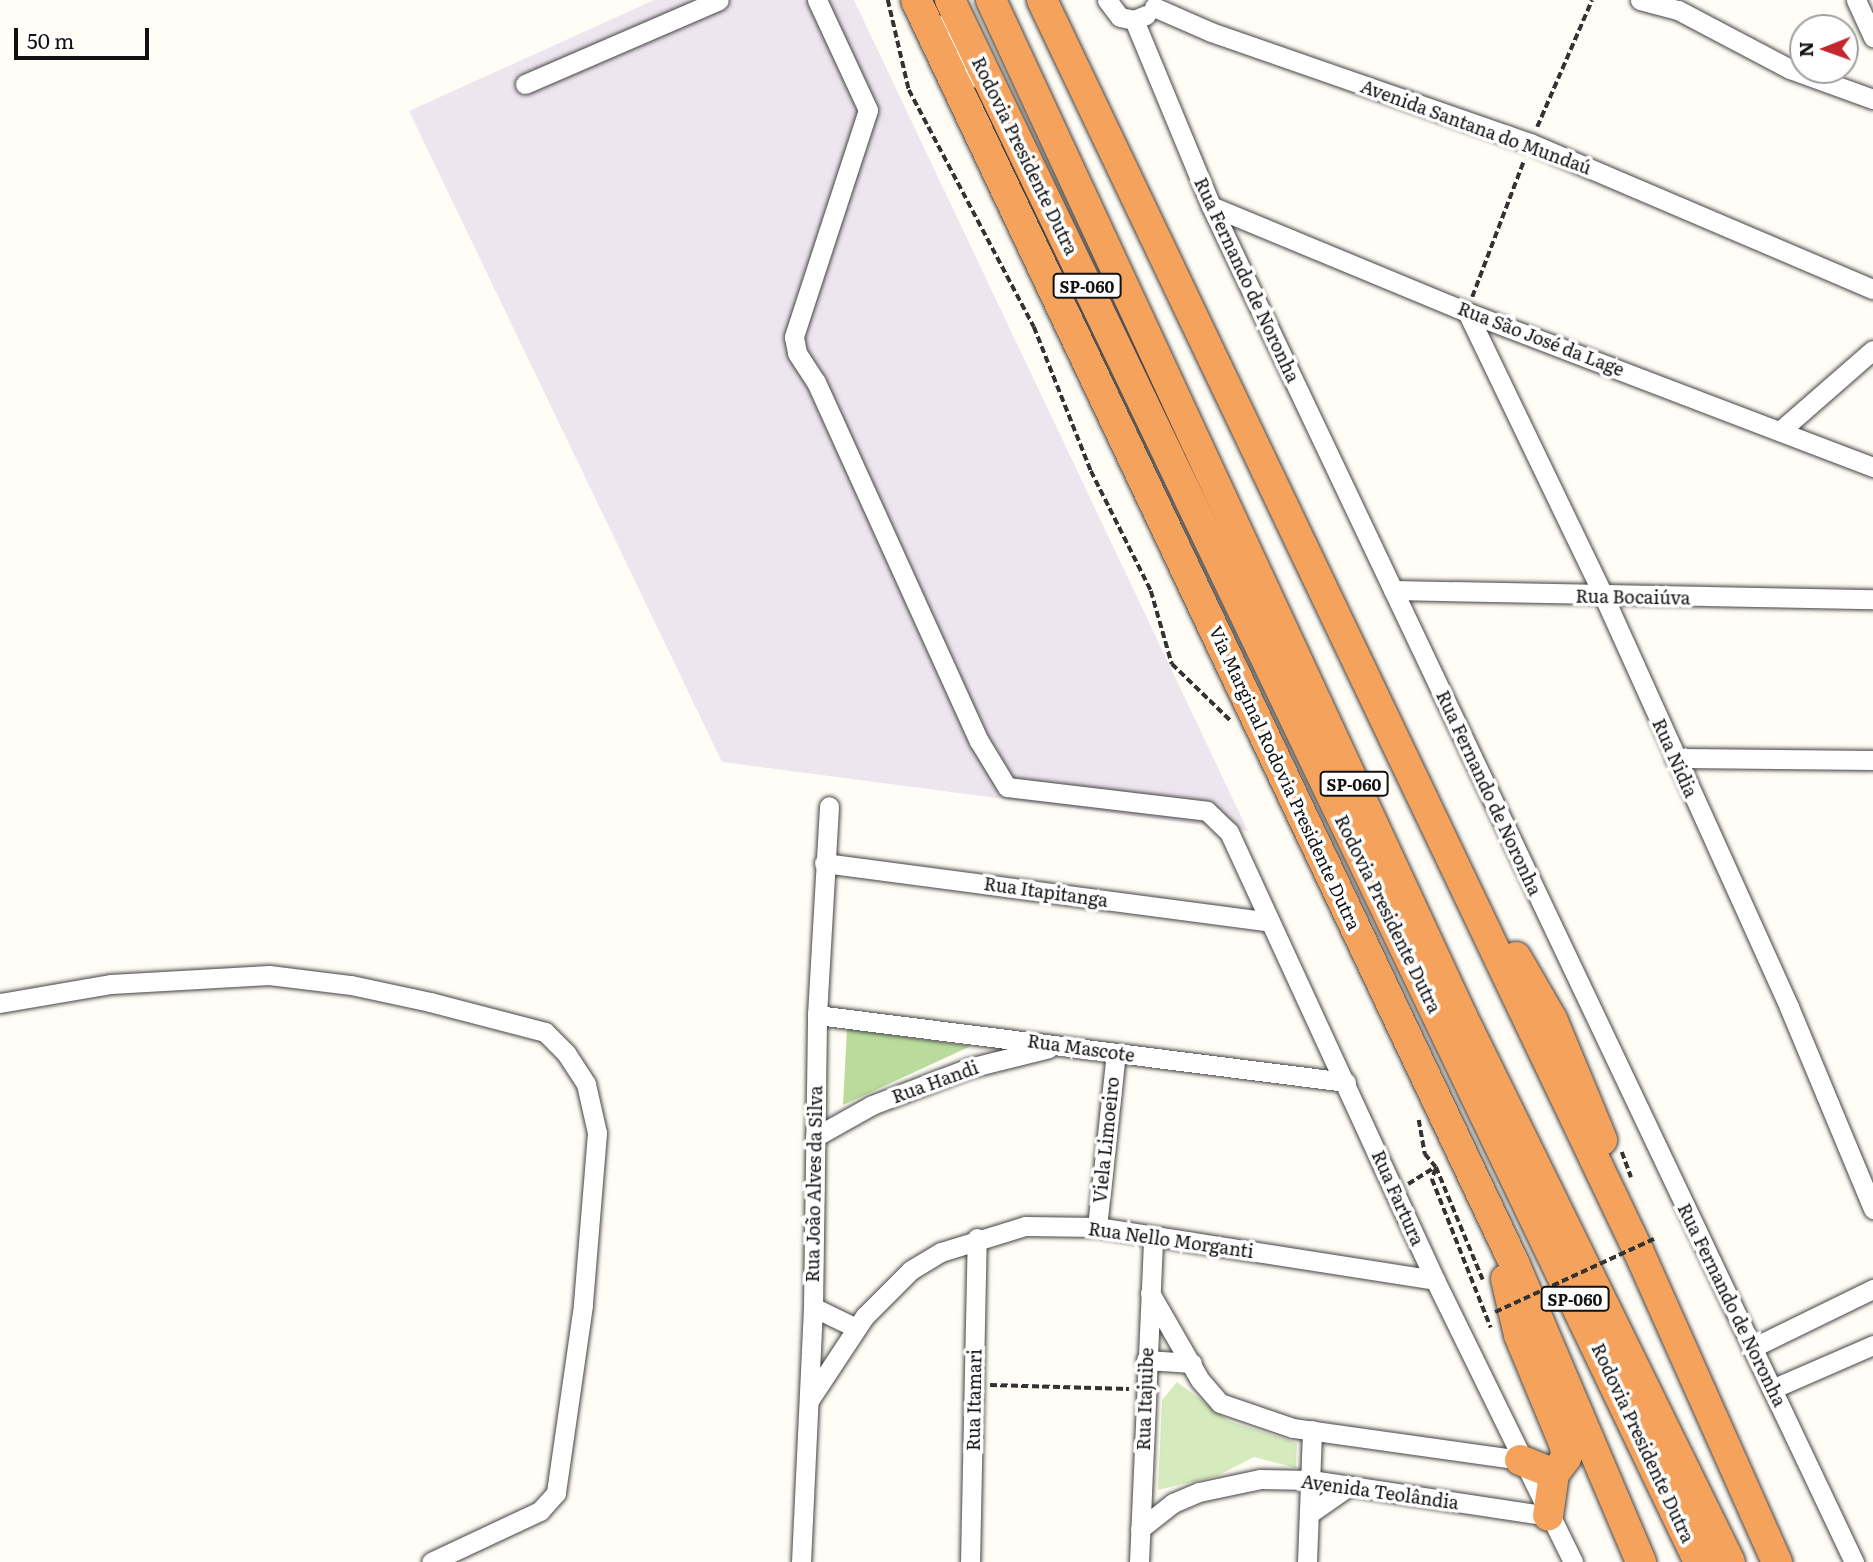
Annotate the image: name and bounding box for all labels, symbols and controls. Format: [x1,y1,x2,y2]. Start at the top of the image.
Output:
scale bar [18,14,152,58]
north arrow [1789,14,1859,84]
text: 50 m [27,24,74,55]
text: N [1791,41,1819,58]
street label: Rodovia Presidente Dutra [968,53,1082,259]
street label: Avenida Santana do Mundaú [1358,75,1594,179]
street label: Rua Fernando de Noronha [1190,174,1304,386]
road number: SP-060 [1052,274,1122,298]
street label: Rua São José da Lage [1455,297,1627,381]
street label: Rua Bocaiúva [1575,585,1691,609]
street label: Via Marginal Rodovia Presidente Dutra [1205,622,1365,934]
street label: Rua Fernando de Noronha [1432,687,1546,899]
street label: Rua Nidia [1648,715,1702,801]
road number: SP-060 [1319,772,1389,796]
street label: Rodovia Presidente Dutra [1331,811,1445,1017]
street label: Rua Itapitanga [982,873,1110,911]
street label: Rua Mascote [1026,1030,1136,1066]
street label: Rua Handi [889,1056,981,1108]
street label: Viela Limoeiro [1089,1076,1123,1204]
street label: Rua João Alves da Silva [801,1085,827,1283]
street label: Rua Fartura [1367,1147,1429,1249]
street label: Rua Fernando de Noronha [1673,1200,1791,1410]
street label: Rua Nello Morganti [1087,1218,1255,1262]
road number: SP-060 [1540,1287,1610,1312]
street label: Rodovia Presidente Dutra [1587,1340,1699,1546]
street label: Rua Itajuibe [1132,1347,1158,1451]
street label: Rua Itamari [962,1349,986,1451]
street label: Avenida Teolândia [1300,1470,1460,1514]

